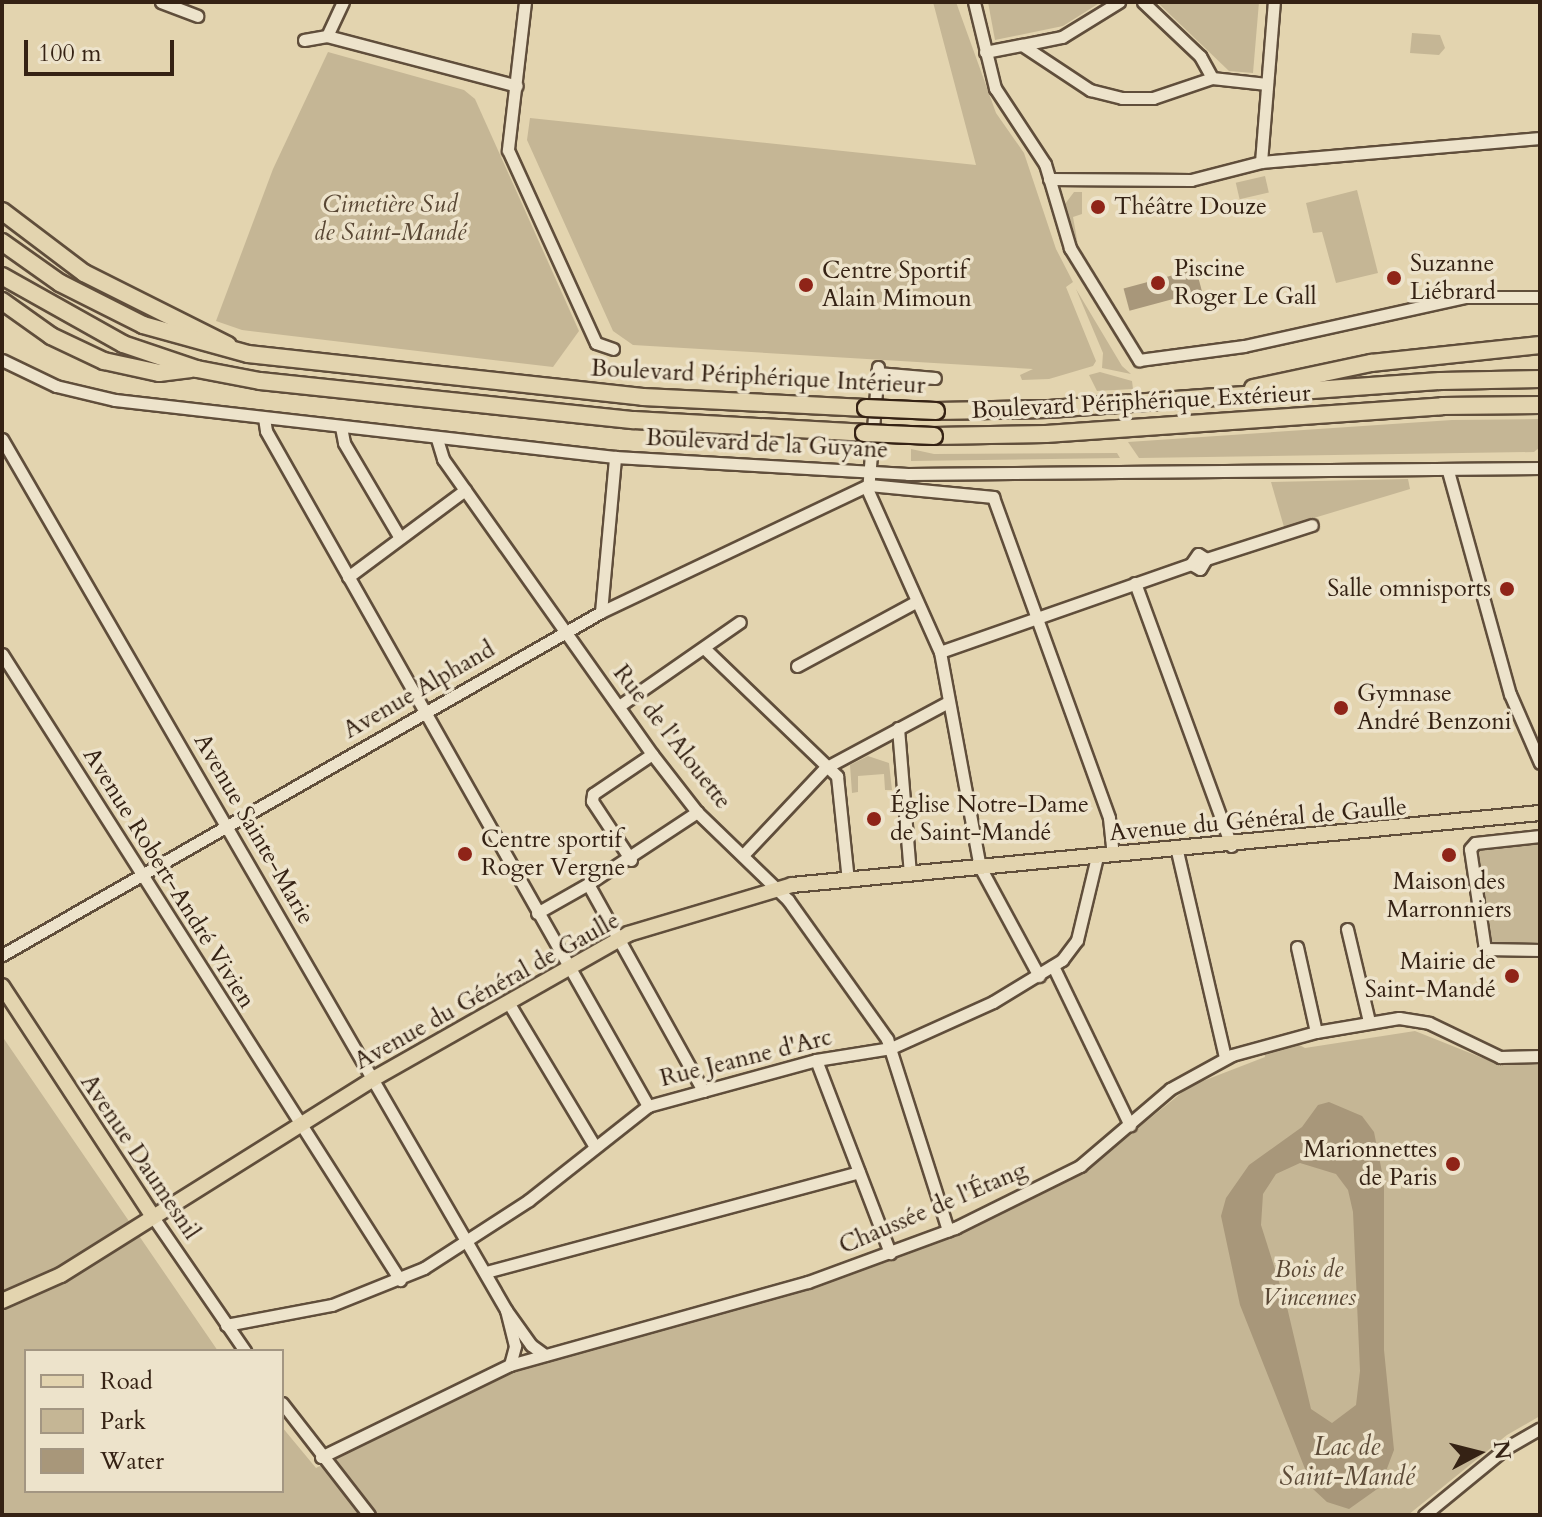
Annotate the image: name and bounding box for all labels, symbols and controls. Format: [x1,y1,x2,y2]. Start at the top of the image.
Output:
scale bar [28,24,178,74]
text: 100 m [38,37,102,70]
park label: Cimetière Sud de Saint-Mandé [314,191,466,247]
place label: Théâtre Douze [1114,193,1267,221]
marker: Théâtre Douze [1089,198,1107,216]
place label: Suzanne Liébrard [1410,250,1496,306]
place label: Piscine Roger Le Gall [1174,255,1317,311]
place label: Centre Sportif Alain Mimoun [822,257,972,313]
marker: Suzanne Liébrard [1385,269,1403,287]
marker: Piscine Roger Le Gall [1149,274,1167,292]
marker: Centre Sportif Alain Mimoun [797,276,815,294]
street label: Boulevard Périphérique Intérieur [590,354,926,400]
street label: Boulevard Périphérique Extérieur [971,379,1311,425]
street label: Boulevard de la Guyane [645,423,889,465]
place label: Salle omnisports [1327,575,1491,603]
marker: Salle omnisports [1498,580,1516,598]
street label: Avenue Alphand [338,635,500,745]
street label: Rue de l'Alouette [607,659,737,815]
place label: Gymnase André Benzoni [1357,680,1512,736]
marker: Gymnase André Benzoni [1332,699,1350,717]
street label: Avenue Sainte-Marie [188,728,320,930]
street label: Avenue Robert-André Vivien [77,742,261,1014]
place label: Église Notre-Dame de Saint-Mandé [890,791,1089,847]
street label: Avenue du Général de Gaulle [1108,793,1408,847]
marker: Église Notre-Dame de Saint-Mandé [865,810,883,828]
place label: Centre sportif Roger Vergne [481,826,625,882]
marker: Centre sportif Roger Vergne [456,845,474,863]
marker: Maison des Marronniers [1440,846,1458,864]
place label: Maison des Marronniers [1386,868,1512,924]
street label: Avenue du Général de Gaulle [349,906,625,1076]
place label: Mairie de Saint-Mandé [1365,948,1496,1004]
marker: Mairie de Saint-Mandé [1503,967,1521,985]
street label: Rue Jeanne d'Arc [657,1023,835,1093]
street label: Avenue Daumesnil [74,1069,206,1245]
place label: Marionnettes de Paris [1303,1136,1437,1192]
street label: Chaussée de l'Étang [835,1155,1031,1261]
marker: Marionnettes de Paris [1444,1155,1462,1173]
park label: Bois de Vincennes [1262,1256,1356,1312]
legend [24,1349,284,1493]
text: Road [100,1365,153,1398]
text: Park [100,1405,146,1438]
north arrow [1438,1413,1518,1493]
water label: Lac de Saint-Mandé [1279,1431,1415,1492]
text: N [1486,1439,1518,1461]
text: Water [100,1445,164,1478]

